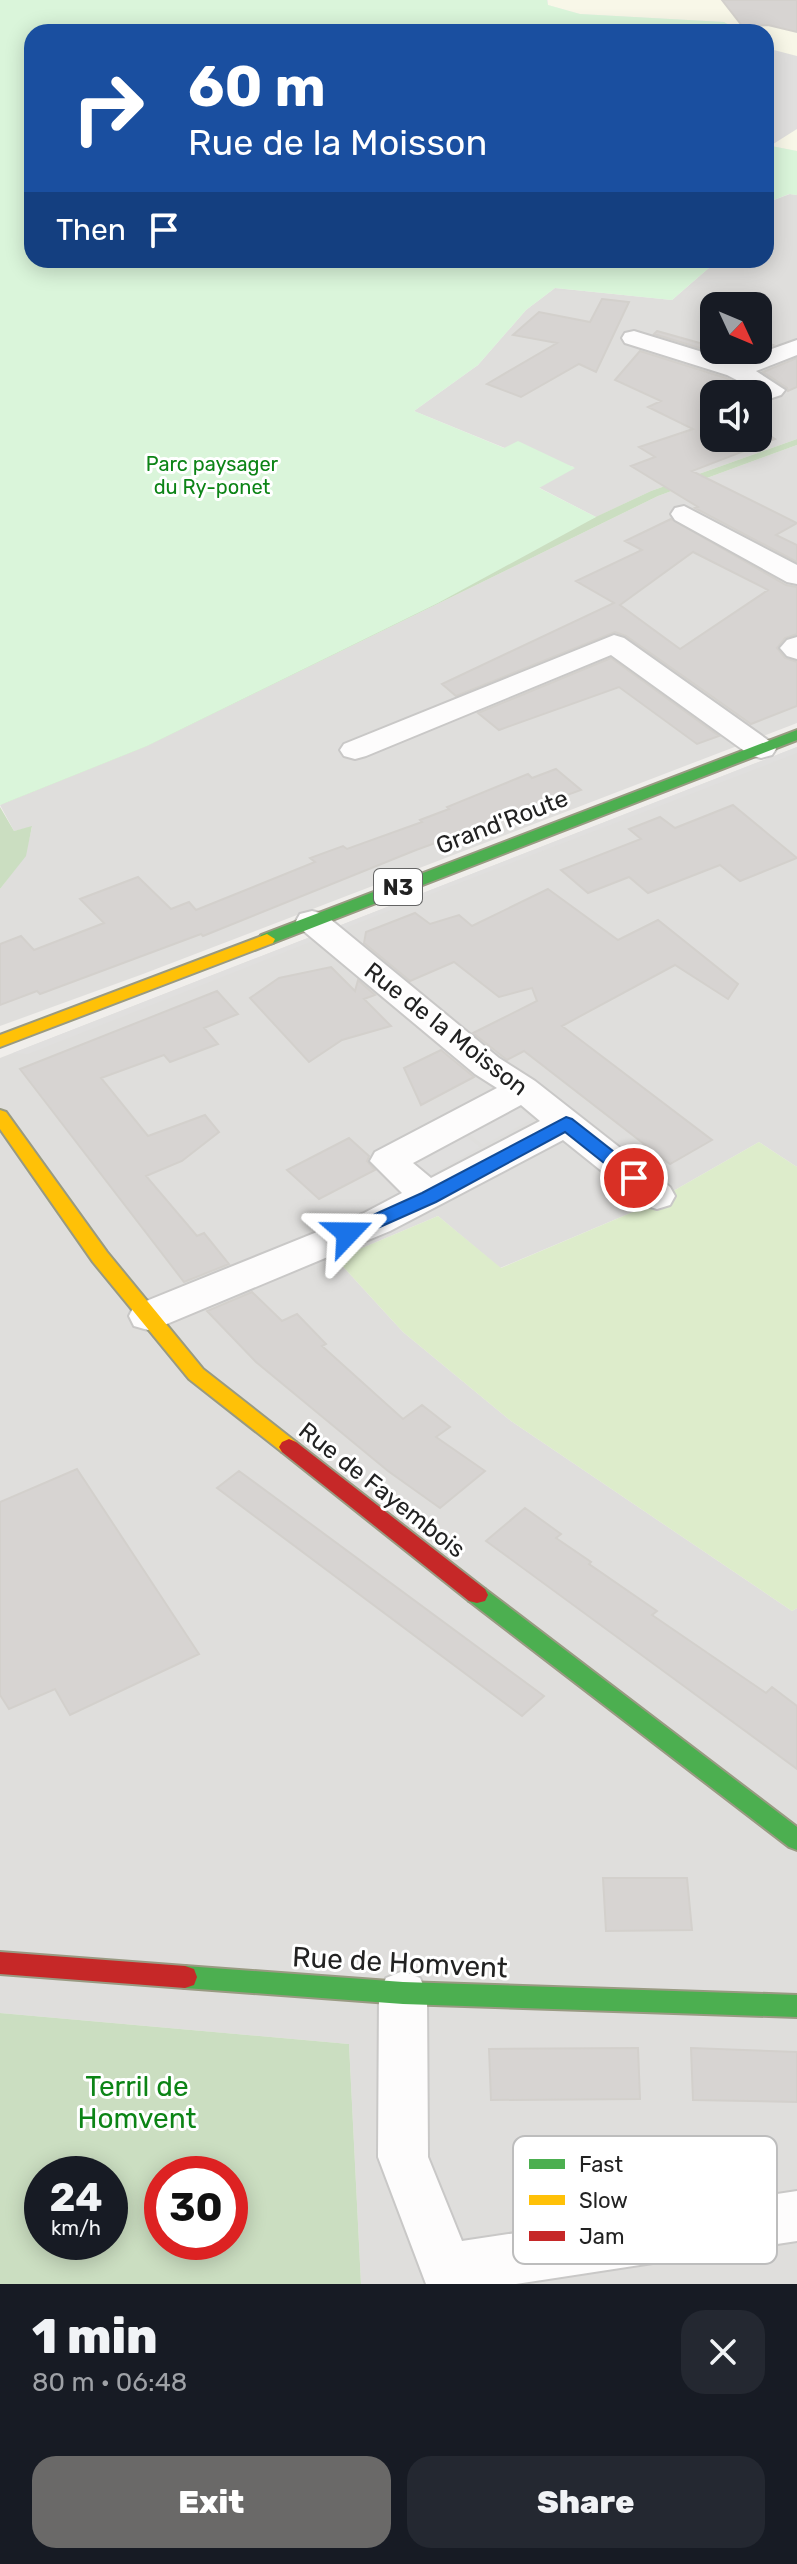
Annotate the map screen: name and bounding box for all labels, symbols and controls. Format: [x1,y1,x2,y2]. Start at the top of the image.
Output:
text: 60 m [188,54,326,120]
icon: right [56,56,160,160]
text: Rue de la Moisson [188,121,487,164]
icon: arrive [142,208,186,252]
text: Then [56,212,126,248]
north arrow [700,292,772,364]
map controls [700,292,772,452]
button: sound [700,380,772,452]
park label: Parc paysager du Ry-ponet [146,452,279,499]
street label: Grand'Route [432,784,572,860]
road number: N3 [374,869,422,905]
street label: Rue de la Moisson [359,957,533,1101]
pin [600,1144,668,1212]
icon: arrive [612,1156,656,1200]
position arrow [306,1191,390,1275]
street label: Rue de Fayembois [293,1416,471,1564]
street label: Rue de Homvent [291,1940,509,1985]
park label: Terril de Homvent [78,2070,197,2135]
legend [513,2136,777,2264]
text: Fast [579,2151,624,2178]
speed limit sign: 30 [144,2156,248,2260]
text: 24 [49,2174,103,2221]
text: Slow [579,2187,628,2214]
text: km/h [51,2216,101,2240]
text: Jam [579,2223,625,2250]
text: 1 min [32,2308,158,2365]
button: close [681,2310,765,2394]
text: 80 m · 06:48 [32,2367,187,2398]
button: Exit [32,2456,391,2548]
button: Share [407,2456,765,2548]

